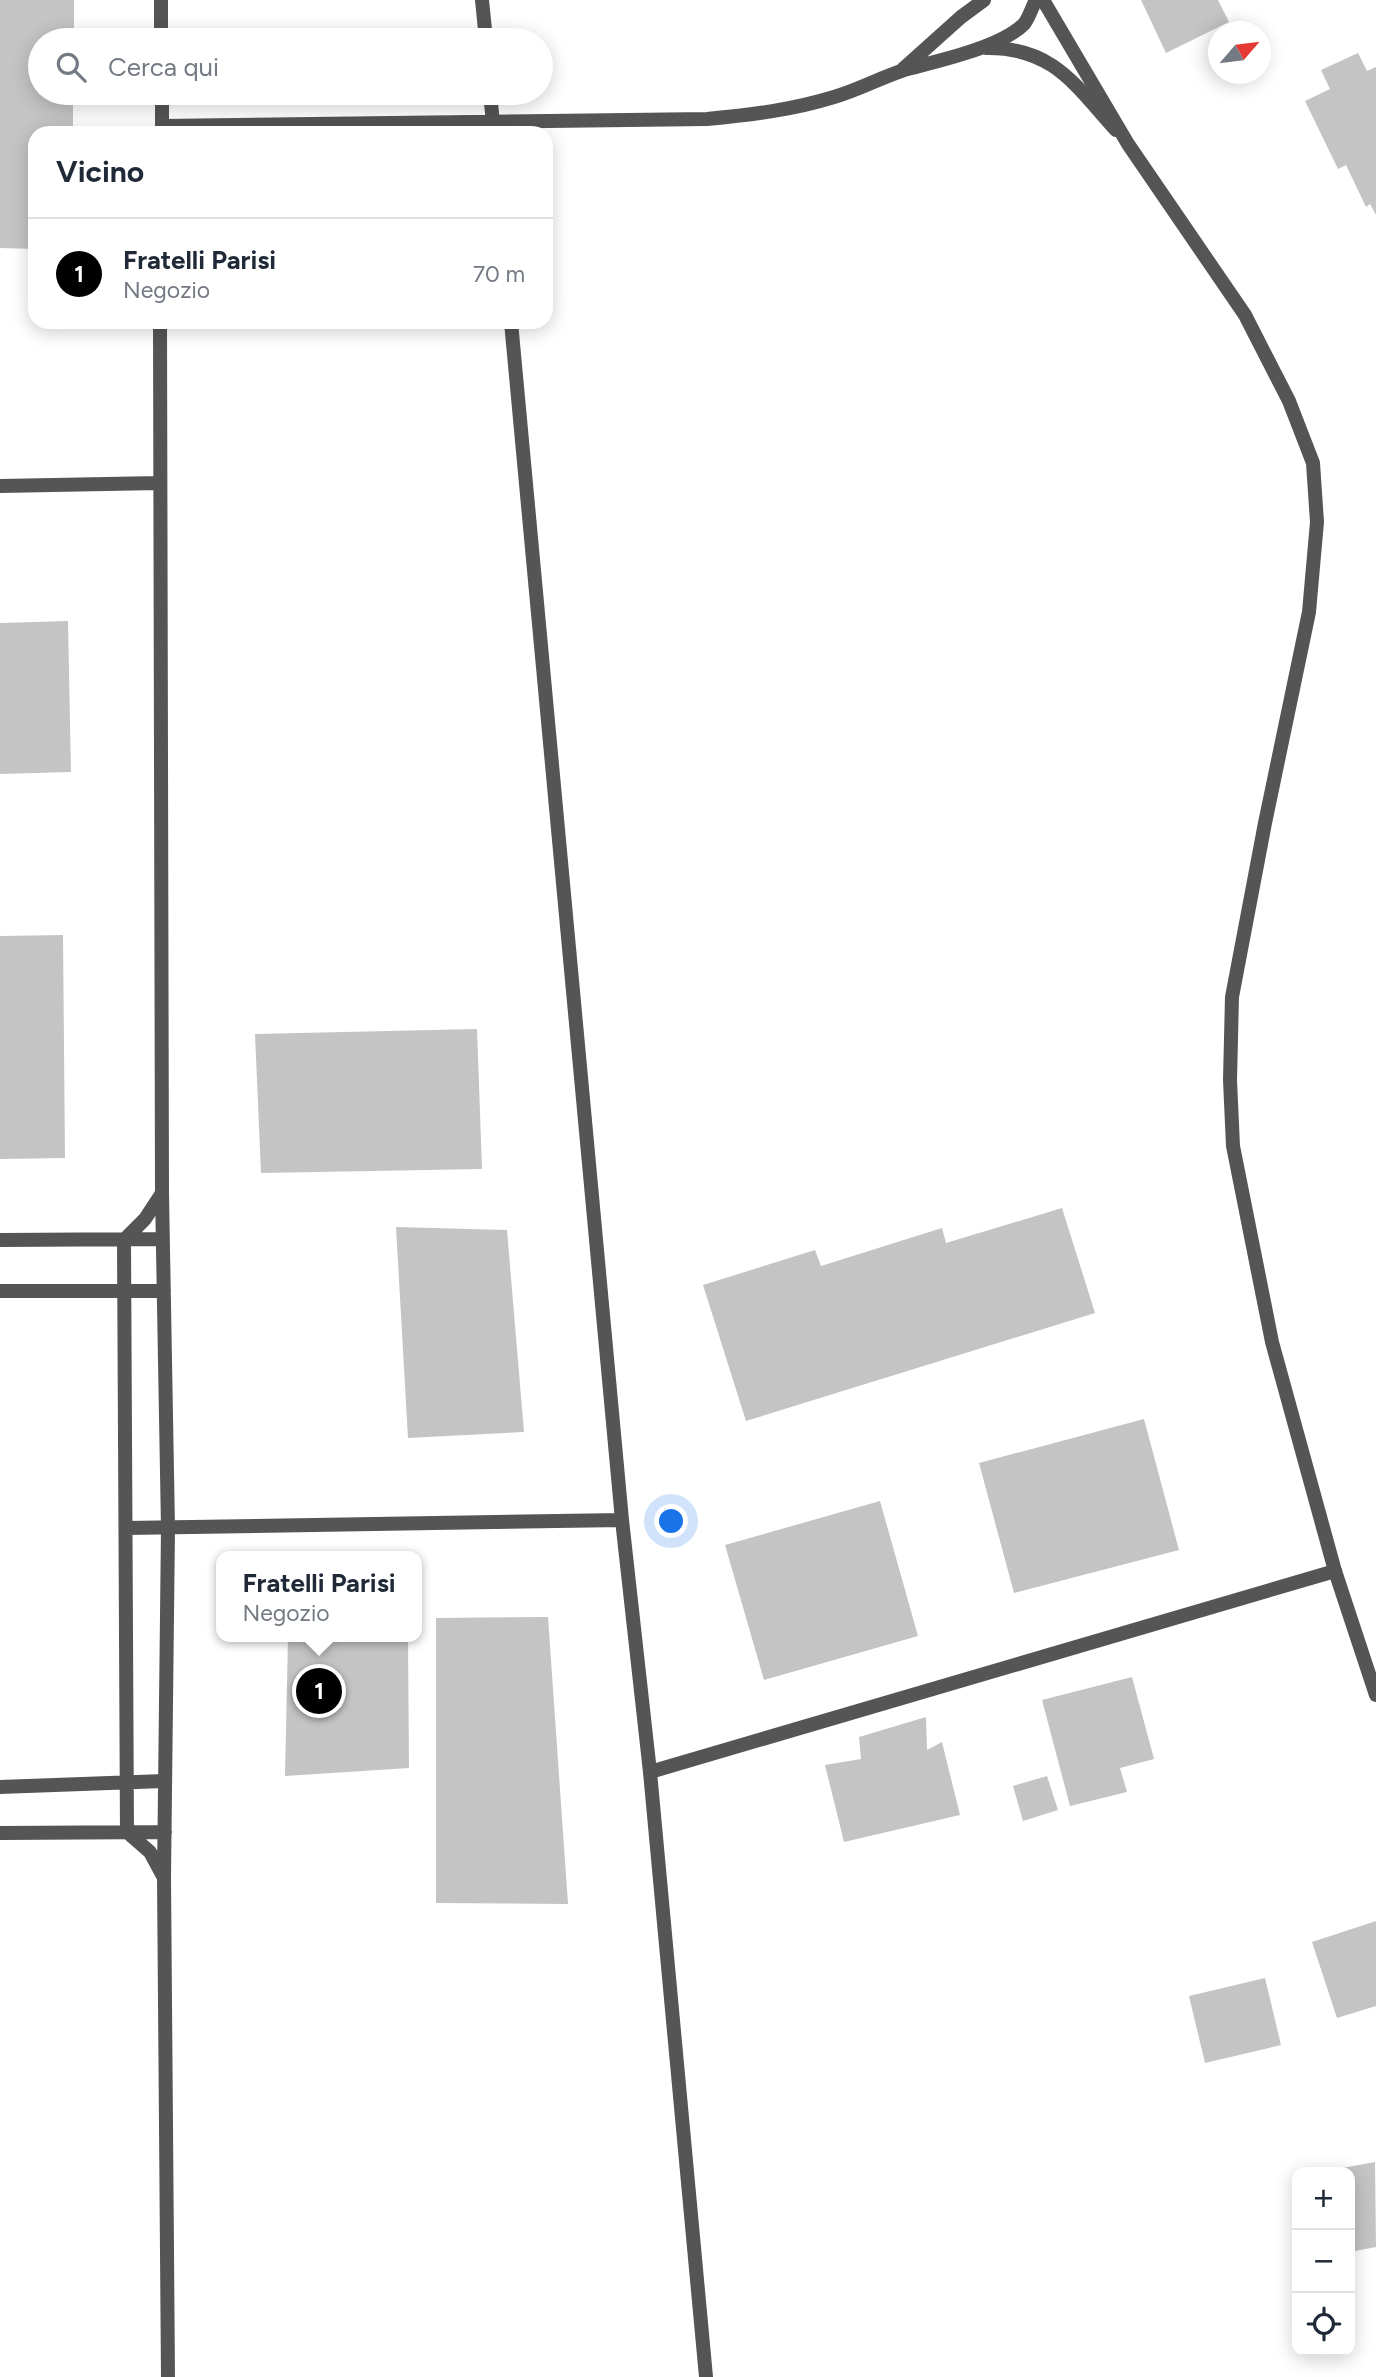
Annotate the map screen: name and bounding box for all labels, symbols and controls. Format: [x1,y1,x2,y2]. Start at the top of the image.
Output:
north arrow [1208,21,1271,84]
search box [28,28,553,105]
icon: search [52,48,90,86]
text: Cerca qui [108,51,219,83]
text: Vicino [56,153,144,190]
text: Fratelli Parisi [123,244,276,276]
text: 1 [74,260,84,288]
text: 70 m [473,260,525,288]
text: Negozio [123,276,210,304]
your location [654,1504,688,1538]
popup [216,1551,422,1642]
text: Fratelli Parisi [242,1567,396,1599]
text: Negozio [242,1599,330,1627]
pin: 1 [296,1665,342,1717]
map controls [1292,2167,1355,2356]
button: + [1292,2167,1355,2230]
button: − [1292,2230,1355,2293]
button: locate [1292,2293,1355,2356]

